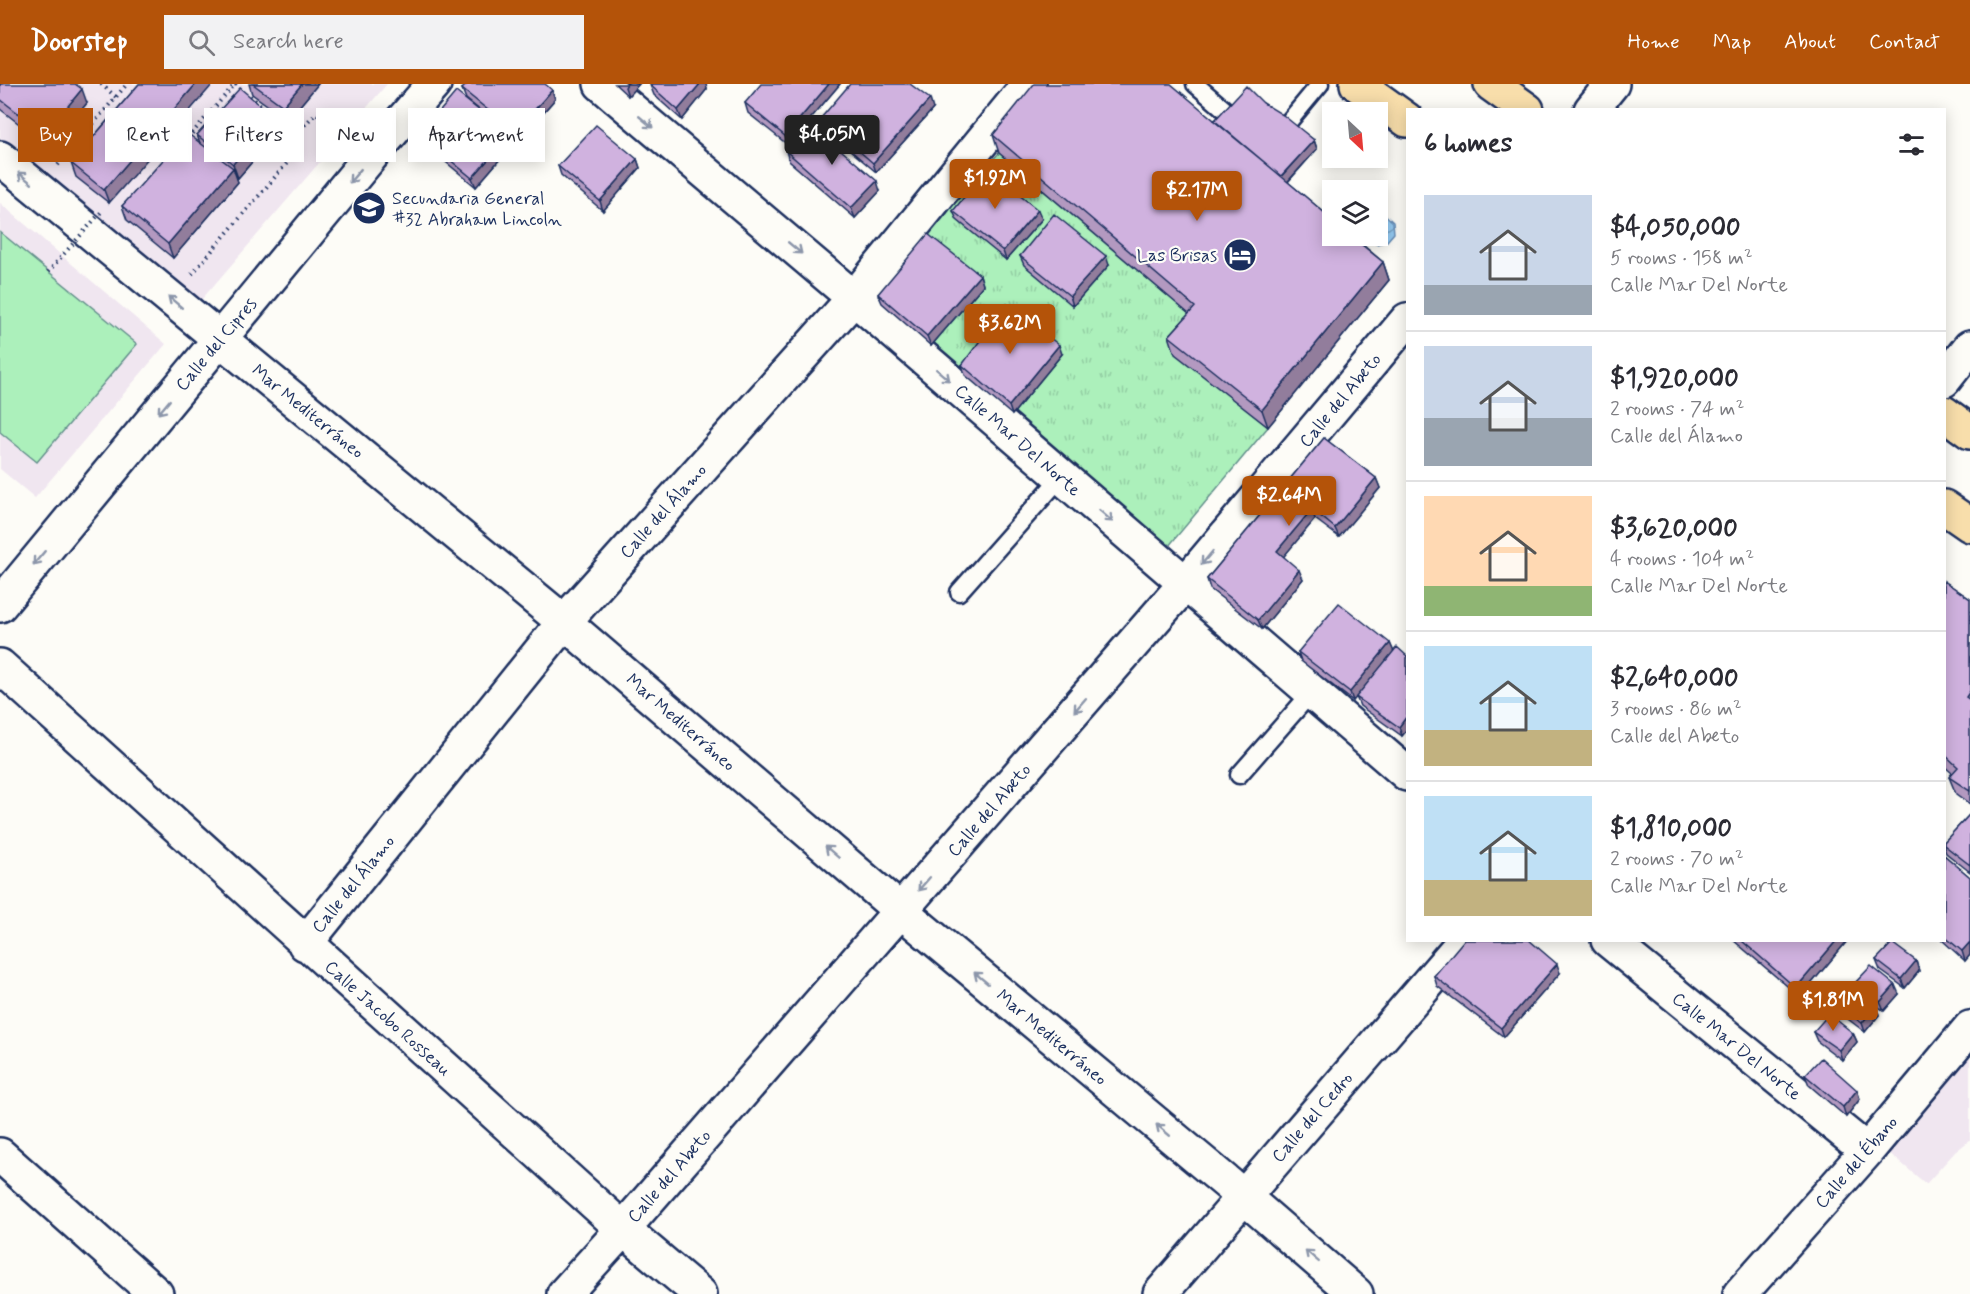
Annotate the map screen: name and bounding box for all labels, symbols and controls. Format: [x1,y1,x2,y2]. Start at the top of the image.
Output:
search box [164,15,584,69]
text: Doorstep [30,24,128,61]
icon: search [185,26,218,59]
text: Search here [233,28,344,56]
text: Home [1628,28,1680,56]
text: Map [1713,28,1751,56]
text: About [1784,28,1836,56]
text: Contact [1869,28,1940,56]
north arrow [1322,102,1388,168]
map controls [1322,102,1388,246]
chip: Buy [18,108,93,162]
chip: Rent [105,108,192,162]
chip: Filters [204,108,304,162]
chip: New [316,108,396,162]
chip: Apartment [408,108,545,162]
one-way arrow [638,115,653,129]
pin: $4.05M [783,115,881,166]
text: $4.05M [799,121,865,148]
text: 6 homes [1424,127,1512,161]
icon: filters [1895,128,1928,161]
pin: $1.92M [946,159,1044,210]
text: $1.92M [964,165,1026,192]
one-way arrow [348,168,361,184]
one-way arrow [17,171,33,184]
pin: $2.17M [1148,171,1246,222]
text: $2.17M [1166,177,1228,204]
button: layers [1322,180,1388,246]
place label: Secundaria General #32 Abraham Lincoln [392,187,562,232]
school or university icon: Secundaria General #32 Abraham Lincoln [351,190,387,226]
text: $4,050,000 [1610,211,1741,245]
icon: home [1472,219,1544,291]
hotel icon: Las Brisas [1222,237,1258,273]
one-way arrow [787,241,802,255]
place label: Las Brisas [1137,244,1217,268]
text: 5 rooms · 158 m² [1610,245,1753,272]
text: Calle Mar Del Norte [1610,272,1788,299]
street label: Calle del Cipres [171,293,263,396]
one-way arrow [168,295,183,309]
pin: $3.62M [961,304,1059,355]
text: $3.62M [978,310,1042,337]
street label: Calle del Abeto [1294,348,1387,453]
street label: Mar Mediterráneo [246,359,369,465]
text: $1,920,000 [1610,362,1739,396]
one-way arrow [935,368,950,382]
icon: home [1472,370,1544,442]
street label: Calle Mar Del Norte [949,379,1086,502]
text: 2 rooms · 74 m² [1610,396,1744,423]
one-way arrow [157,399,170,415]
text: Calle del Álamo [1610,423,1743,450]
street label: Calle del Álamo [615,459,713,564]
pin: $2.64M [1240,476,1338,527]
text: $2.64M [1256,482,1322,509]
one-way arrow [1098,509,1113,523]
text: $3,620,000 [1610,512,1738,546]
icon: home [1472,520,1544,592]
text: 4 rooms · 104 m² [1610,546,1754,573]
one-way arrow [1201,549,1214,565]
one-way arrow [33,550,46,566]
text: Calle Mar Del Norte [1610,573,1788,600]
text: $2,640,000 [1610,662,1739,696]
street label: Mar Mediterráneo [620,668,740,777]
icon: home [1472,670,1544,742]
text: 3 rooms · 86 m² [1610,696,1742,723]
one-way arrow [1073,697,1087,712]
text: Calle del Abeto [1610,723,1739,750]
street label: Calle del Abeto [943,759,1037,862]
text: $1,810,000 [1610,812,1732,846]
icon: home [1472,820,1544,892]
street label: Calle del Álamo [307,831,401,939]
one-way arrow [825,845,840,859]
text: 2 rooms · 70 m² [1610,846,1744,873]
text: Calle Mar Del Norte [1610,873,1788,900]
one-way arrow [918,876,931,892]
street label: Calle Jacobo Rosseau [319,955,456,1082]
one-way arrow [973,971,989,984]
pin: $1.81M [1784,981,1882,1032]
street label: Mar Mediterráneo [991,984,1112,1091]
street label: Calle Mar Del Norte [1667,987,1806,1106]
text: $1.81M [1802,987,1864,1014]
street label: Calle del Cedro [1267,1067,1359,1168]
street label: Calle del Ébano [1810,1111,1904,1214]
one-way arrow [1155,1123,1171,1136]
street label: Calle del Abeto [623,1125,717,1228]
one-way arrow [1305,1249,1320,1263]

